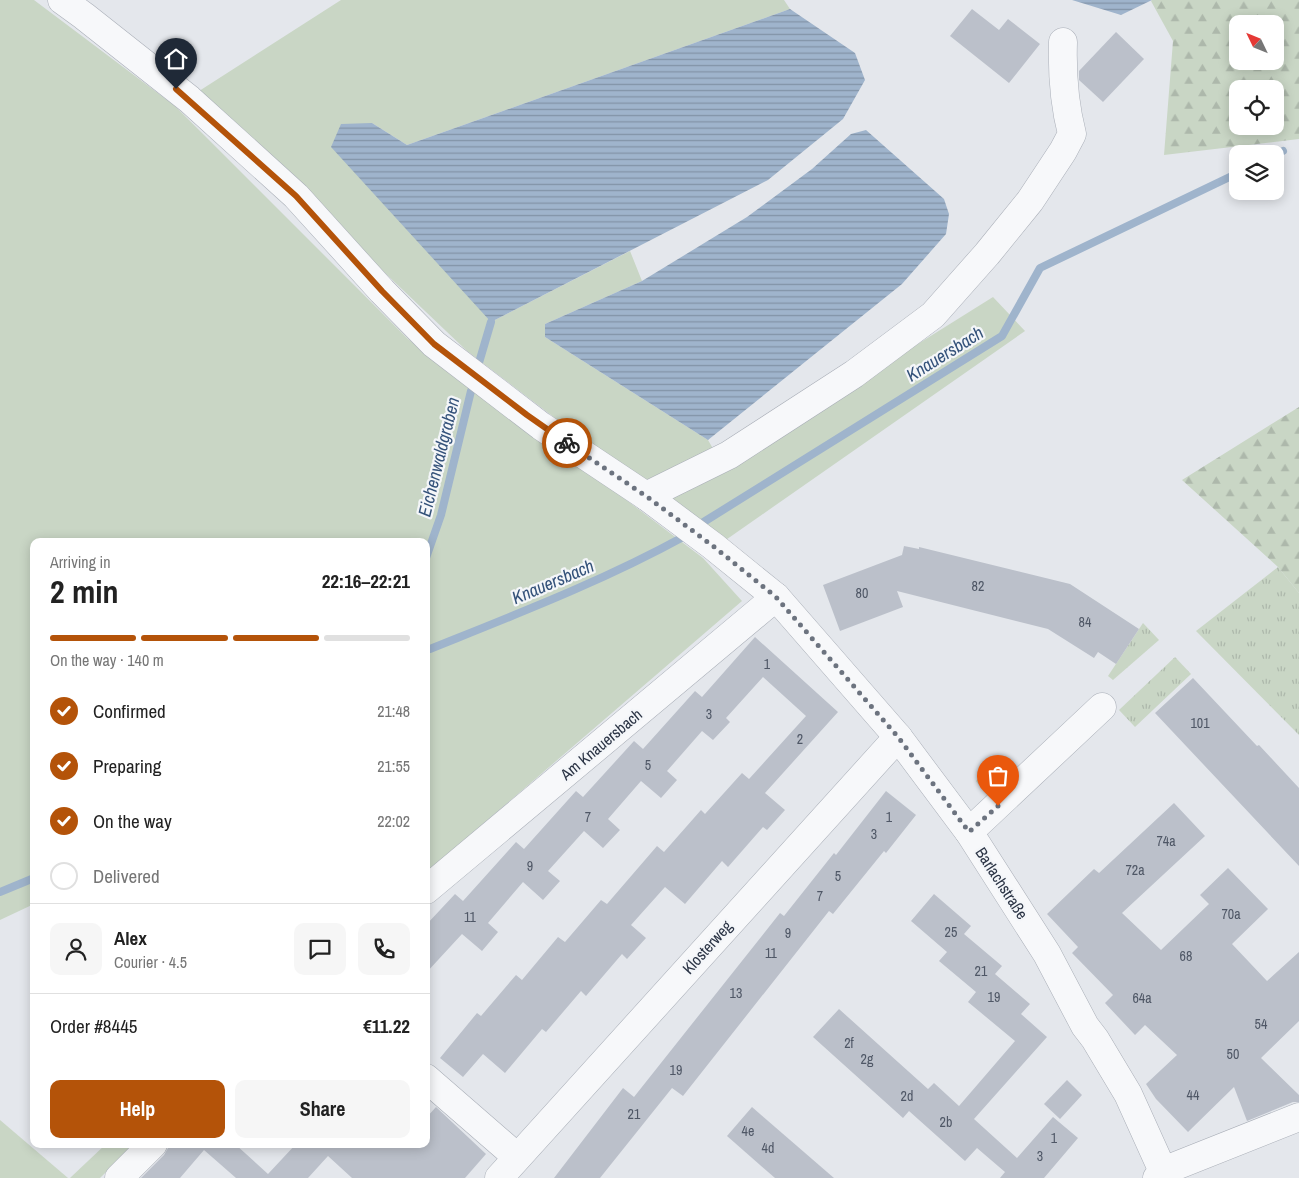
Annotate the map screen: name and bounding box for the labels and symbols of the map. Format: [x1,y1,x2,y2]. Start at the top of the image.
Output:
north arrow [1229,15,1284,70]
pin [155,38,197,89]
water label: Knauersbach [901,320,988,387]
water label: Eichenwaldgraben [412,395,465,519]
courier [542,418,592,468]
water label: Knauersbach [508,553,598,610]
house number: 82 [972,577,984,595]
house number: 80 [856,584,868,602]
house number: 84 [1079,613,1092,631]
house number: 1 [764,655,771,673]
street label: Am Knauersbach [555,703,647,785]
house number: 3 [706,705,712,723]
house number: 101 [1190,714,1210,732]
house number: 2 [797,730,803,748]
pin [977,755,1019,806]
house number: 5 [645,756,651,774]
house number: 7 [585,808,591,826]
house number: 1 [886,808,893,826]
house number: 3 [871,825,877,843]
house number: 74a [1156,832,1176,850]
street label: Barlachstraße [971,843,1033,923]
house number: 9 [527,857,533,875]
house number: 72a [1125,861,1145,879]
house number: 5 [835,867,841,885]
house number: 7 [817,887,823,905]
house number: 70a [1221,905,1241,923]
house number: 11 [464,908,477,926]
street label: Klosterweg [677,915,737,978]
house number: 25 [945,923,957,941]
house number: 9 [785,924,791,942]
house number: 11 [765,944,778,962]
house number: 68 [1180,947,1192,965]
house number: 21 [975,962,988,980]
house number: 13 [730,984,742,1002]
house number: 19 [988,988,1000,1006]
house number: 64a [1132,989,1152,1007]
house number: 54 [1255,1015,1268,1033]
house number: 2f [844,1034,855,1052]
house number: 50 [1227,1045,1239,1063]
house number: 2g [861,1050,874,1068]
house number: 19 [670,1061,682,1079]
house number: 44 [1187,1086,1200,1104]
house number: 2d [901,1087,913,1105]
house number: 21 [628,1105,641,1123]
house number: 2b [940,1113,952,1131]
house number: 4e [742,1122,754,1140]
house number: 1 [1051,1129,1058,1147]
house number: 4d [762,1139,774,1157]
house number: 3 [1037,1147,1043,1165]

